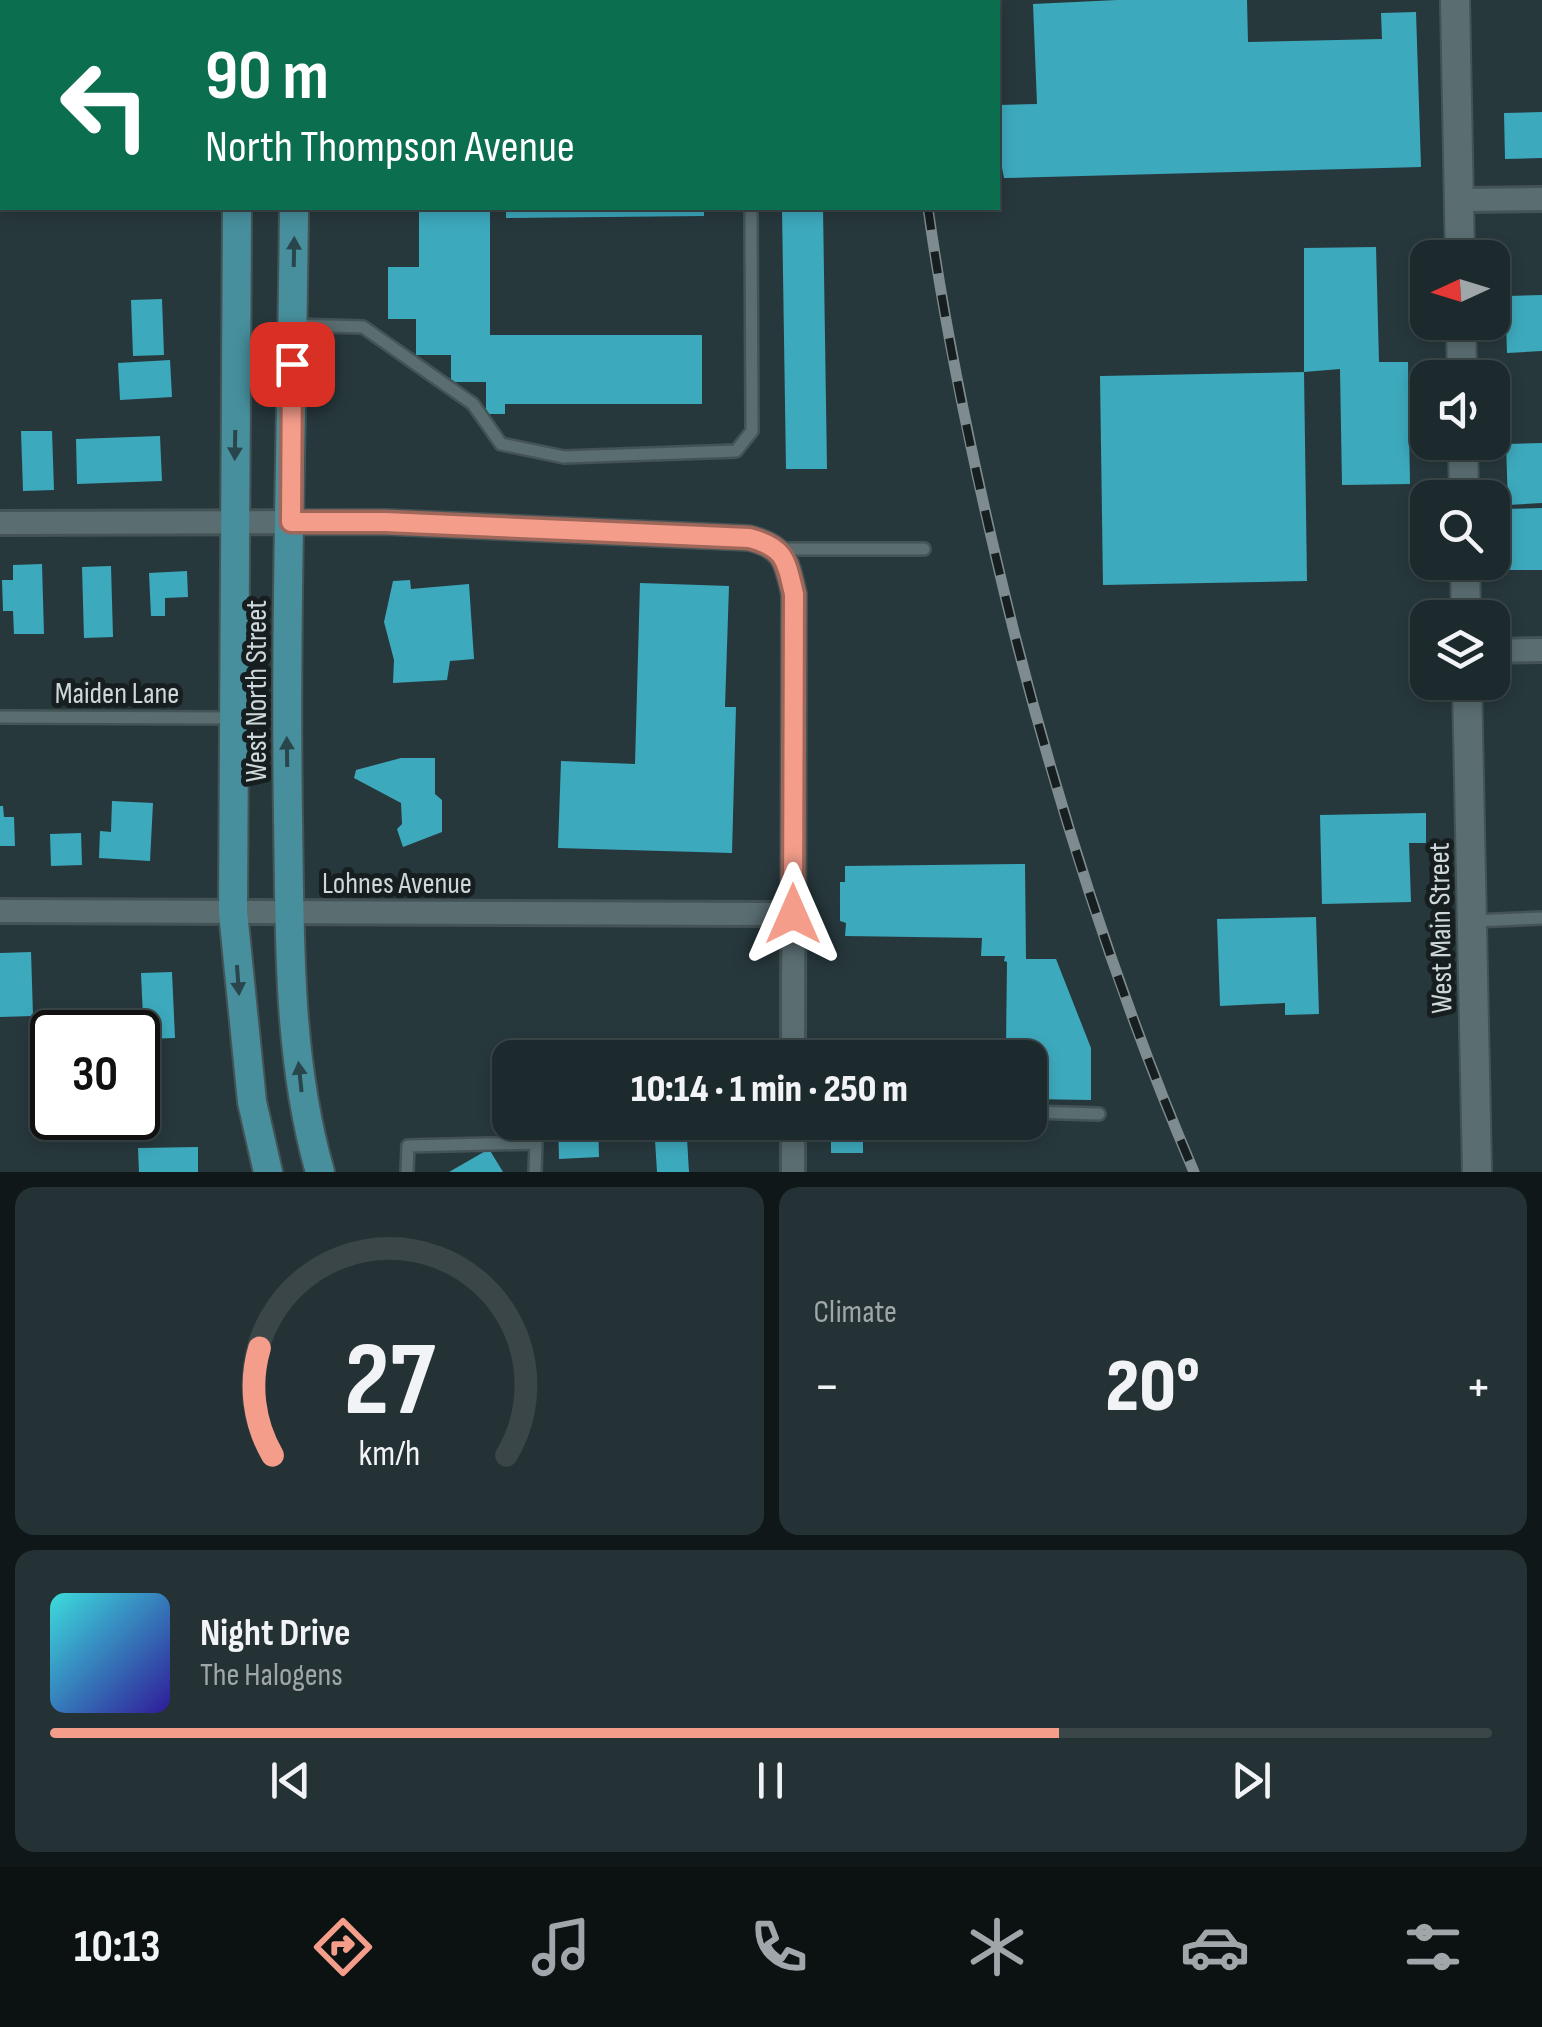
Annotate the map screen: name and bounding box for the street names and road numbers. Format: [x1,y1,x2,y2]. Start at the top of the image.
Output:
street label: West North Street [239,600,275,782]
street label: Maiden Lane [55,676,179,712]
street label: West Main Street [1422,842,1460,1014]
street label: Lohnes Avenue [322,866,472,902]

